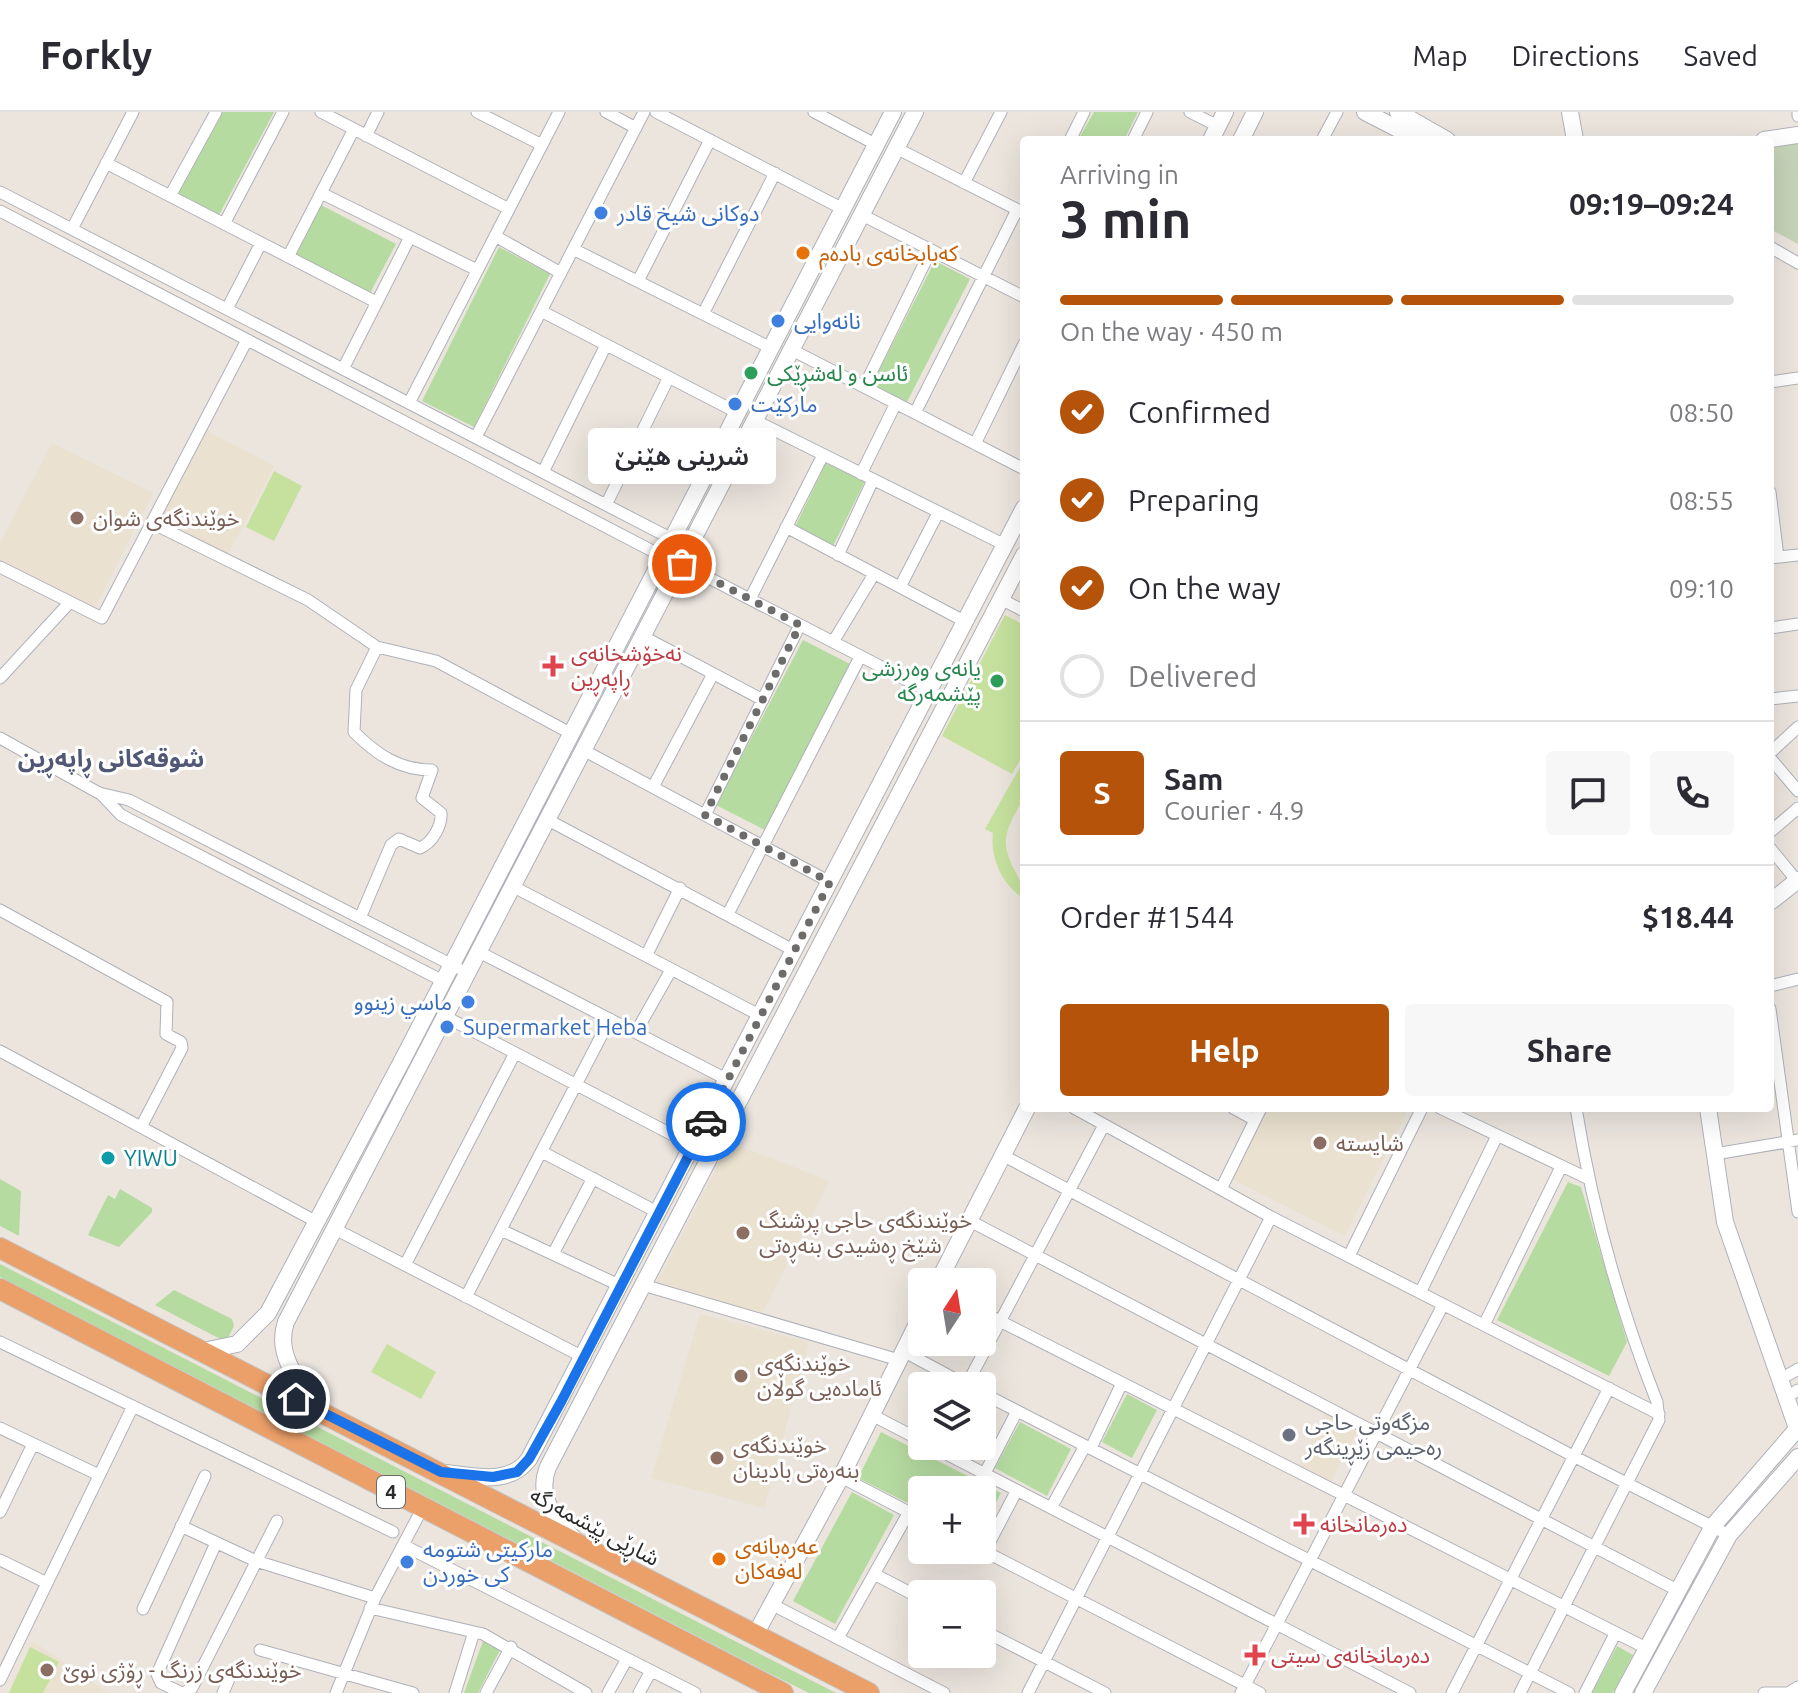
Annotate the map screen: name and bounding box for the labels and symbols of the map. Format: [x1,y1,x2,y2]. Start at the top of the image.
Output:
place label: دوکانی شیخ قادر [616,200,760,230]
marker: دوکانی شیخ قادر [592,204,610,222]
place label: کەبابخانەی بادەم [819,240,959,270]
marker: کەبابخانەی بادەم [794,244,812,262]
place label: نانەوایی [794,308,861,334]
marker: نانەوایی [769,312,787,330]
place label: ئاسن و لەشڕێکی [767,360,908,392]
marker: ئاسن و لەشڕێکی [742,364,760,382]
place label: مارکێت [751,391,817,418]
marker: مارکێت [726,395,744,413]
callout: شرینی هێنێ [588,428,776,484]
place label: خوێندنگەی شوان [93,505,240,531]
marker: خوێندنگەی شوان [68,509,86,527]
pin [648,530,716,598]
place label: نەخۆشخانەی ڕاپەڕین [571,640,682,697]
marker: نەخۆشخانەی ڕاپەڕین [542,655,564,677]
place label: یانەی وەرزشی پێشمەرگە [862,655,981,708]
marker: یانەی وەرزشی پێشمەرگە [988,672,1006,690]
district label: شوقەکانی ڕاپەڕین [18,745,204,779]
place label: ماسي زينوو [354,989,452,1019]
marker: ماسي زينوو [459,993,477,1011]
place label: Supermarket Heba [463,1014,647,1039]
marker: Supermarket Heba [438,1018,456,1036]
courier [666,1082,746,1162]
place label: شایستە [1336,1130,1404,1155]
marker: شایستە [1311,1134,1329,1152]
place label: YIWU [124,1145,178,1170]
marker: YIWU [99,1149,117,1167]
place label: خوێندنگەی حاجی پرشنگ شێخ ڕەشیدی بنەڕەتی [759,1207,972,1264]
marker: خوێندنگەی حاجی پرشنگ شێخ ڕەشیدی بنەڕەتی [734,1224,752,1242]
north arrow [908,1268,996,1356]
place label: خوێندنگەی ئامادەیی گوڵان [757,1350,882,1401]
pin [262,1365,330,1433]
marker: خوێندنگەی ئامادەیی گوڵان [732,1367,750,1385]
place label: مزگەوتی حاجی رەحیمی زێڕینگەر [1304,1409,1442,1466]
marker: مزگەوتی حاجی رەحیمی زێڕینگەر [1280,1426,1298,1444]
place label: خوێندنگەی بنەرەتی بادینان [733,1432,859,1484]
marker: خوێندنگەی بنەرەتی بادینان [708,1449,726,1467]
road number: 4 [377,1476,405,1508]
street label: شاڕێی پێشمەرگە [523,1481,664,1576]
place label: دەرمانخانە [1320,1511,1408,1538]
marker: دەرمانخانە [1295,1515,1313,1533]
place label: عەرەبانەی لەفەکان [735,1533,819,1584]
place label: مارکیتی شتومه کی خوردن [423,1536,553,1588]
marker: عەرەبانەی لەفەکان [710,1550,728,1568]
marker: مارکیتی شتومه کی خوردن [398,1553,416,1571]
place label: دەرمانخانەی سیتی [1271,1642,1430,1669]
marker: دەرمانخانەی سیتی [1246,1646,1264,1664]
place label: خوێندنگەی زرنگ - ڕۆژی نوێ [63,1657,302,1689]
marker: خوێندنگەی زرنگ - ڕۆژی نوێ [38,1661,56,1679]

